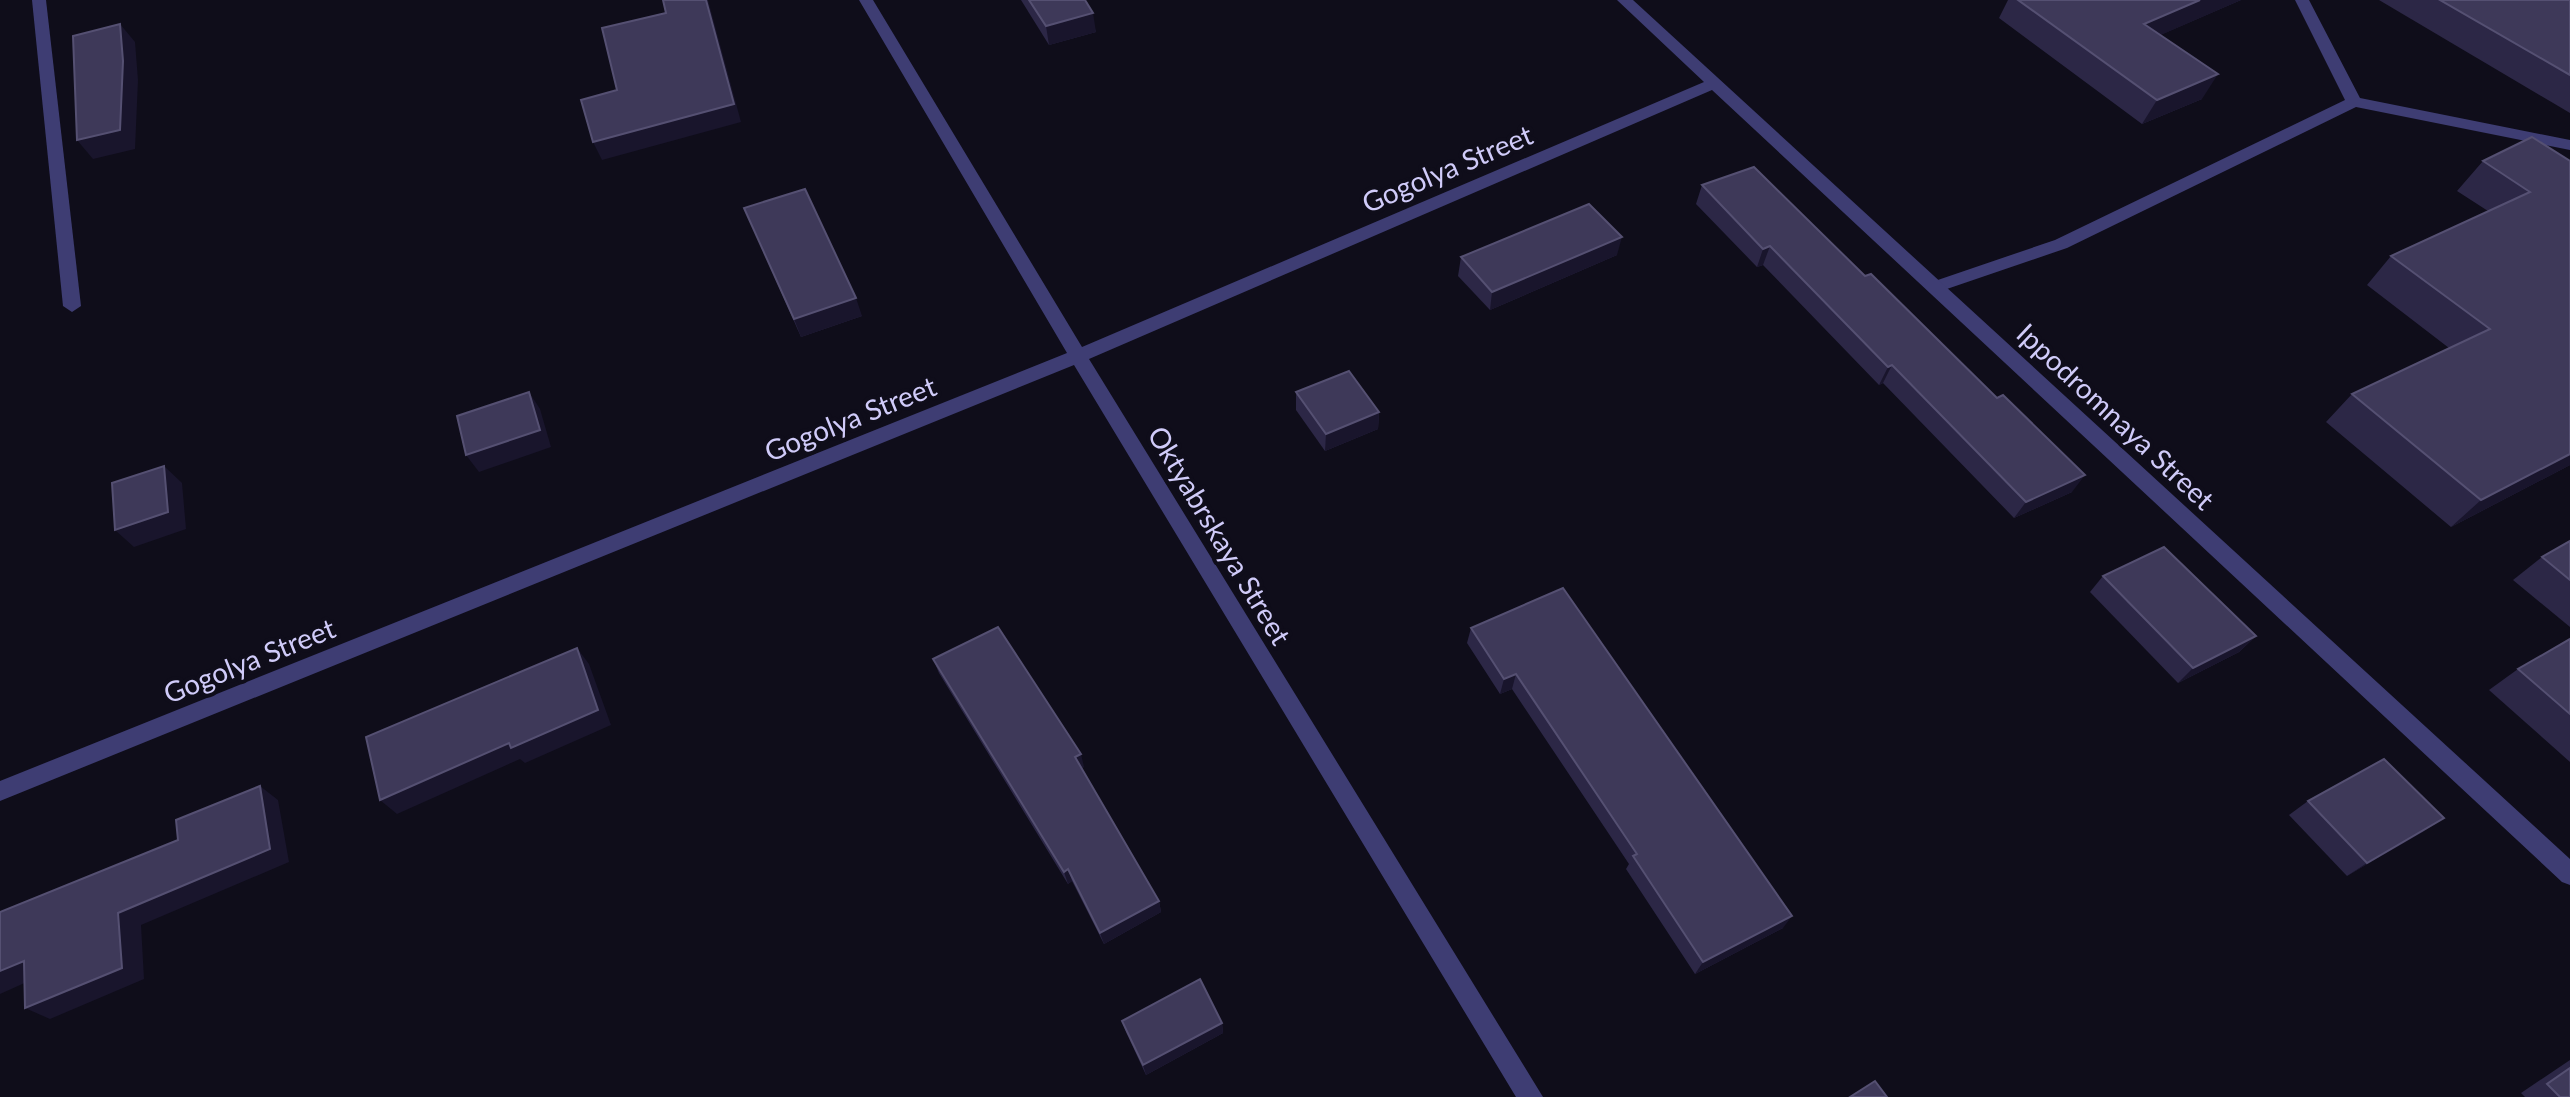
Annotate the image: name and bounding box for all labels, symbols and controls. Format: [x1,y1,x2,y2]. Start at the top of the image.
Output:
street label: Gogolya Street [1357,117,1537,219]
street label: Ippodromnaya Street [2010,316,2222,516]
street label: Gogolya Street [759,368,941,468]
street label: Oktyabrskaya Street [1141,419,1299,651]
street label: Gogolya Street [158,610,340,710]

